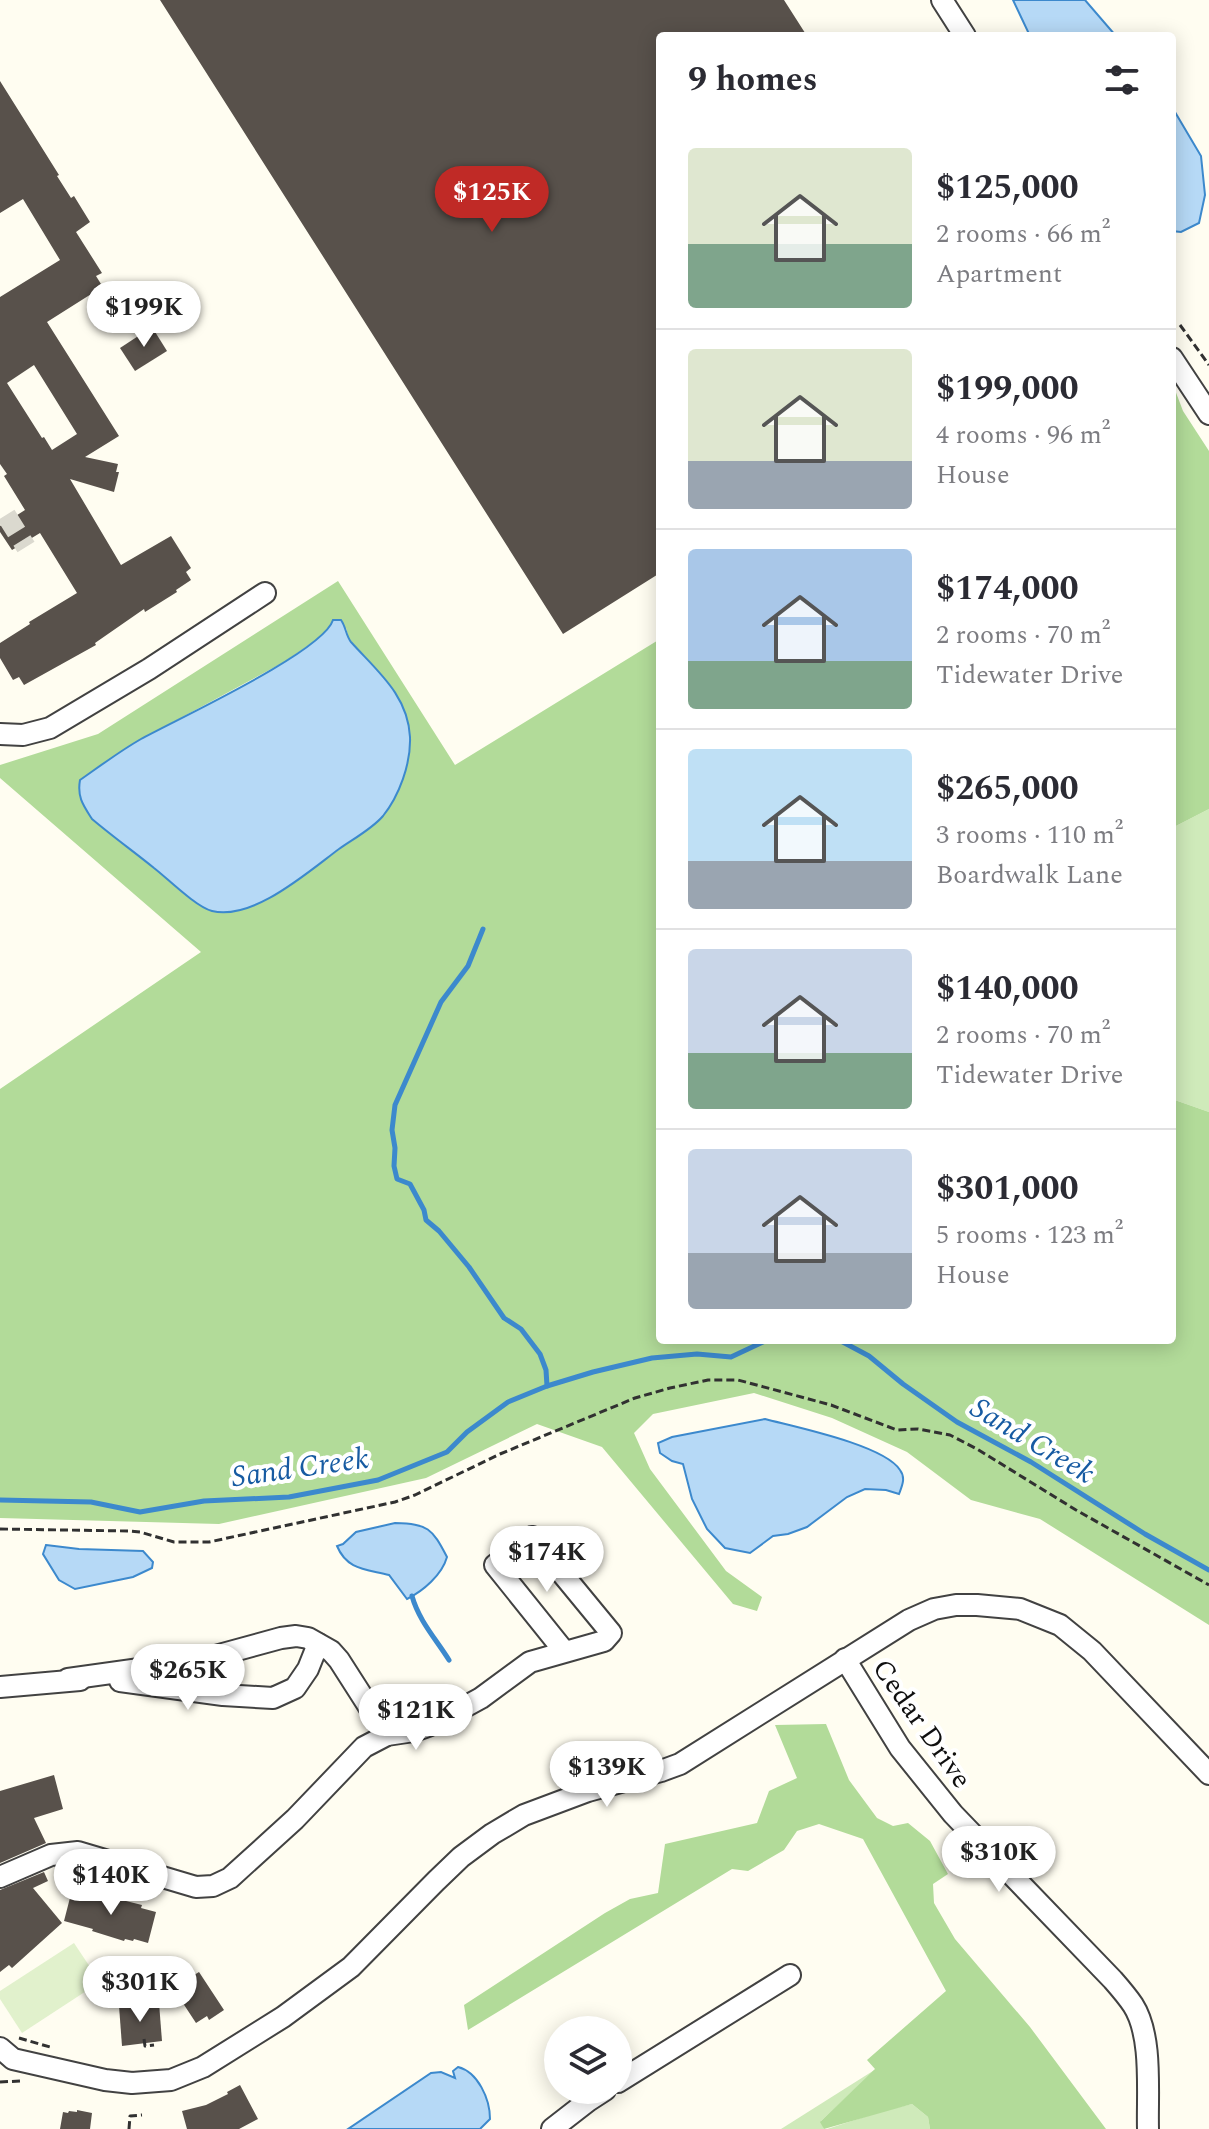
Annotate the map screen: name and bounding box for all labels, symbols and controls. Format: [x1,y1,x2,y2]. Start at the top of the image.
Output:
text: 9 homes [688,54,818,106]
icon: filters [1100,58,1144,102]
text: $125,000 [936,162,1079,214]
pin: $125K [436,166,548,234]
text: $125K [453,172,531,212]
icon: home [752,180,848,276]
text: 2 rooms · 66 m² [936,214,1110,254]
text: Apartment [936,254,1062,294]
pin: $199K [88,281,200,349]
text: $199K [105,287,183,327]
text: $199,000 [936,363,1079,415]
icon: home [752,381,848,477]
text: 4 rooms · 96 m² [936,415,1110,455]
text: House [936,455,1010,495]
text: $174,000 [936,563,1079,615]
icon: home [752,581,848,677]
text: 2 rooms · 70 m² [936,615,1110,655]
text: Tidewater Drive [936,655,1123,695]
text: $265,000 [936,763,1079,815]
icon: home [752,781,848,877]
text: 3 rooms · 110 m² [936,815,1123,855]
text: Boardwalk Lane [936,855,1123,895]
text: $140,000 [936,963,1079,1015]
icon: home [752,981,848,1077]
text: 2 rooms · 70 m² [936,1015,1110,1055]
text: Tidewater Drive [936,1055,1123,1095]
text: $301,000 [936,1163,1079,1215]
icon: home [752,1181,848,1277]
text: 5 rooms · 123 m² [936,1215,1123,1255]
text: House [936,1255,1010,1295]
water label: Sand Creek [961,1386,1104,1496]
water label: Sand Creek [229,1436,372,1500]
pin: $174K [491,1526,603,1594]
text: $174K [508,1532,586,1572]
pin: $265K [132,1644,244,1712]
text: $265K [149,1650,227,1690]
street label: Cedar Drive [861,1650,982,1798]
pin: $121K [360,1684,472,1752]
text: $121K [377,1690,455,1730]
pin: $139K [551,1741,663,1809]
text: $139K [568,1747,646,1787]
pin: $310K [943,1826,1055,1894]
text: $310K [960,1832,1038,1872]
pin: $140K [55,1849,167,1917]
text: $140K [72,1855,150,1895]
pin: $301K [84,1956,196,2024]
text: $301K [101,1962,179,2002]
map controls [544,2016,632,2104]
button: layers [544,2016,632,2104]

